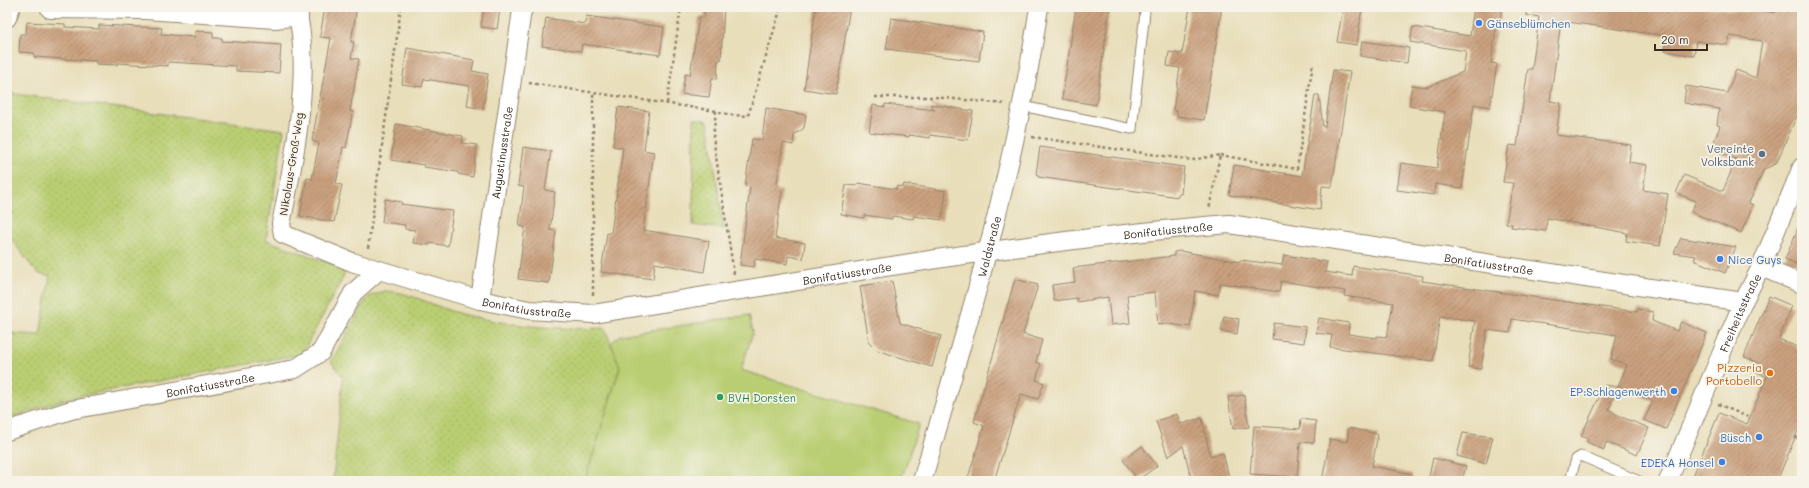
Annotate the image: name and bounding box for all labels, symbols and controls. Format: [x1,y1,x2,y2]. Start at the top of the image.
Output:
place label: Gänseblümchen [1487,16,1570,31]
marker: Gänseblümchen [1474,18,1484,28]
scale bar [1655,26,1707,52]
text: 20 m [1661,31,1689,47]
street label: Augustinusstraße [487,105,516,200]
street label: Nikolaus-Groß-Weg [275,111,307,217]
place label: Vereinte Volksbank [1701,141,1754,169]
marker: Vereinte Volksbank [1757,149,1767,159]
street label: Waldstraße [973,214,1004,279]
street label: Bonifatiusstraße [1123,218,1214,242]
street label: Bonifatiusstraße [1443,249,1535,278]
place label: Nice Guys [1728,252,1782,267]
marker: Nice Guys [1715,254,1725,264]
street label: Bonifatiusstraße [801,258,893,287]
street label: Freiheitsstraße [1715,271,1764,354]
street label: Bonifatiusstraße [481,293,572,320]
place label: Pizzeria Portobello [1706,360,1762,388]
marker: Pizzeria Portobello [1765,368,1775,378]
street label: Bonifatiusstraße [165,369,256,400]
place label: EP:Schlagenwerth [1570,384,1666,399]
marker: EP:Schlagenwerth [1669,386,1679,396]
place label: BVH Dorsten [728,390,796,405]
marker: BVH Dorsten [715,392,725,402]
place label: Büsch [1720,430,1751,445]
marker: Büsch [1754,432,1764,442]
place label: EDEKA Honsel [1641,455,1714,470]
marker: EDEKA Honsel [1717,457,1727,467]

